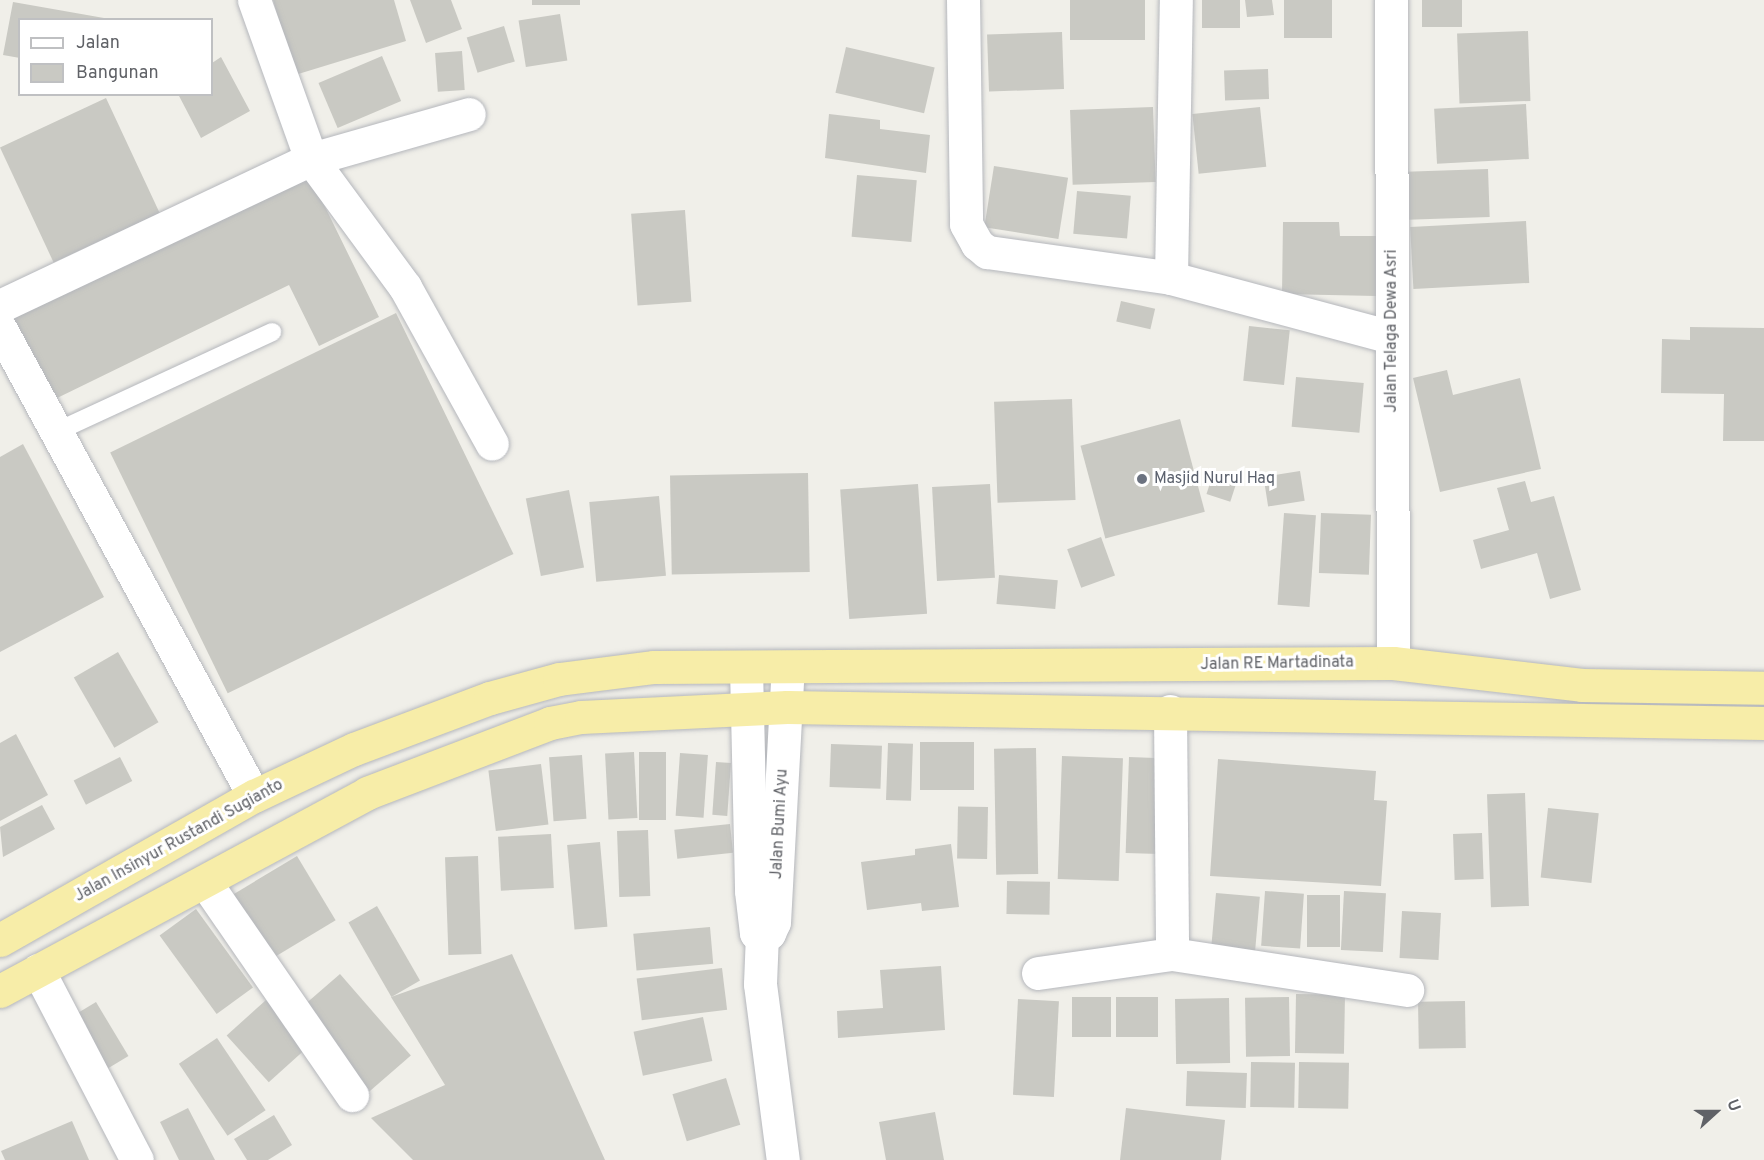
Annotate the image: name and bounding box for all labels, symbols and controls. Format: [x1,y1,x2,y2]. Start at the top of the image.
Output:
legend [18,18,213,96]
text: Jalan [76,32,120,55]
text: Bangunan [76,62,159,85]
street label: Jalan Telaga Dewa Asri [1382,249,1402,413]
place label: Masjid Nurul Haq [1154,469,1275,489]
marker: Masjid Nurul Haq [1135,472,1149,486]
street label: Jalan RE Martadinata [1200,653,1354,675]
street label: Jalan Bumi Ayu [768,768,792,880]
street label: Jalan Insinyur Rustandi Sugianto [71,776,287,906]
north arrow [1686,1082,1746,1142]
text: U [1721,1097,1744,1114]

